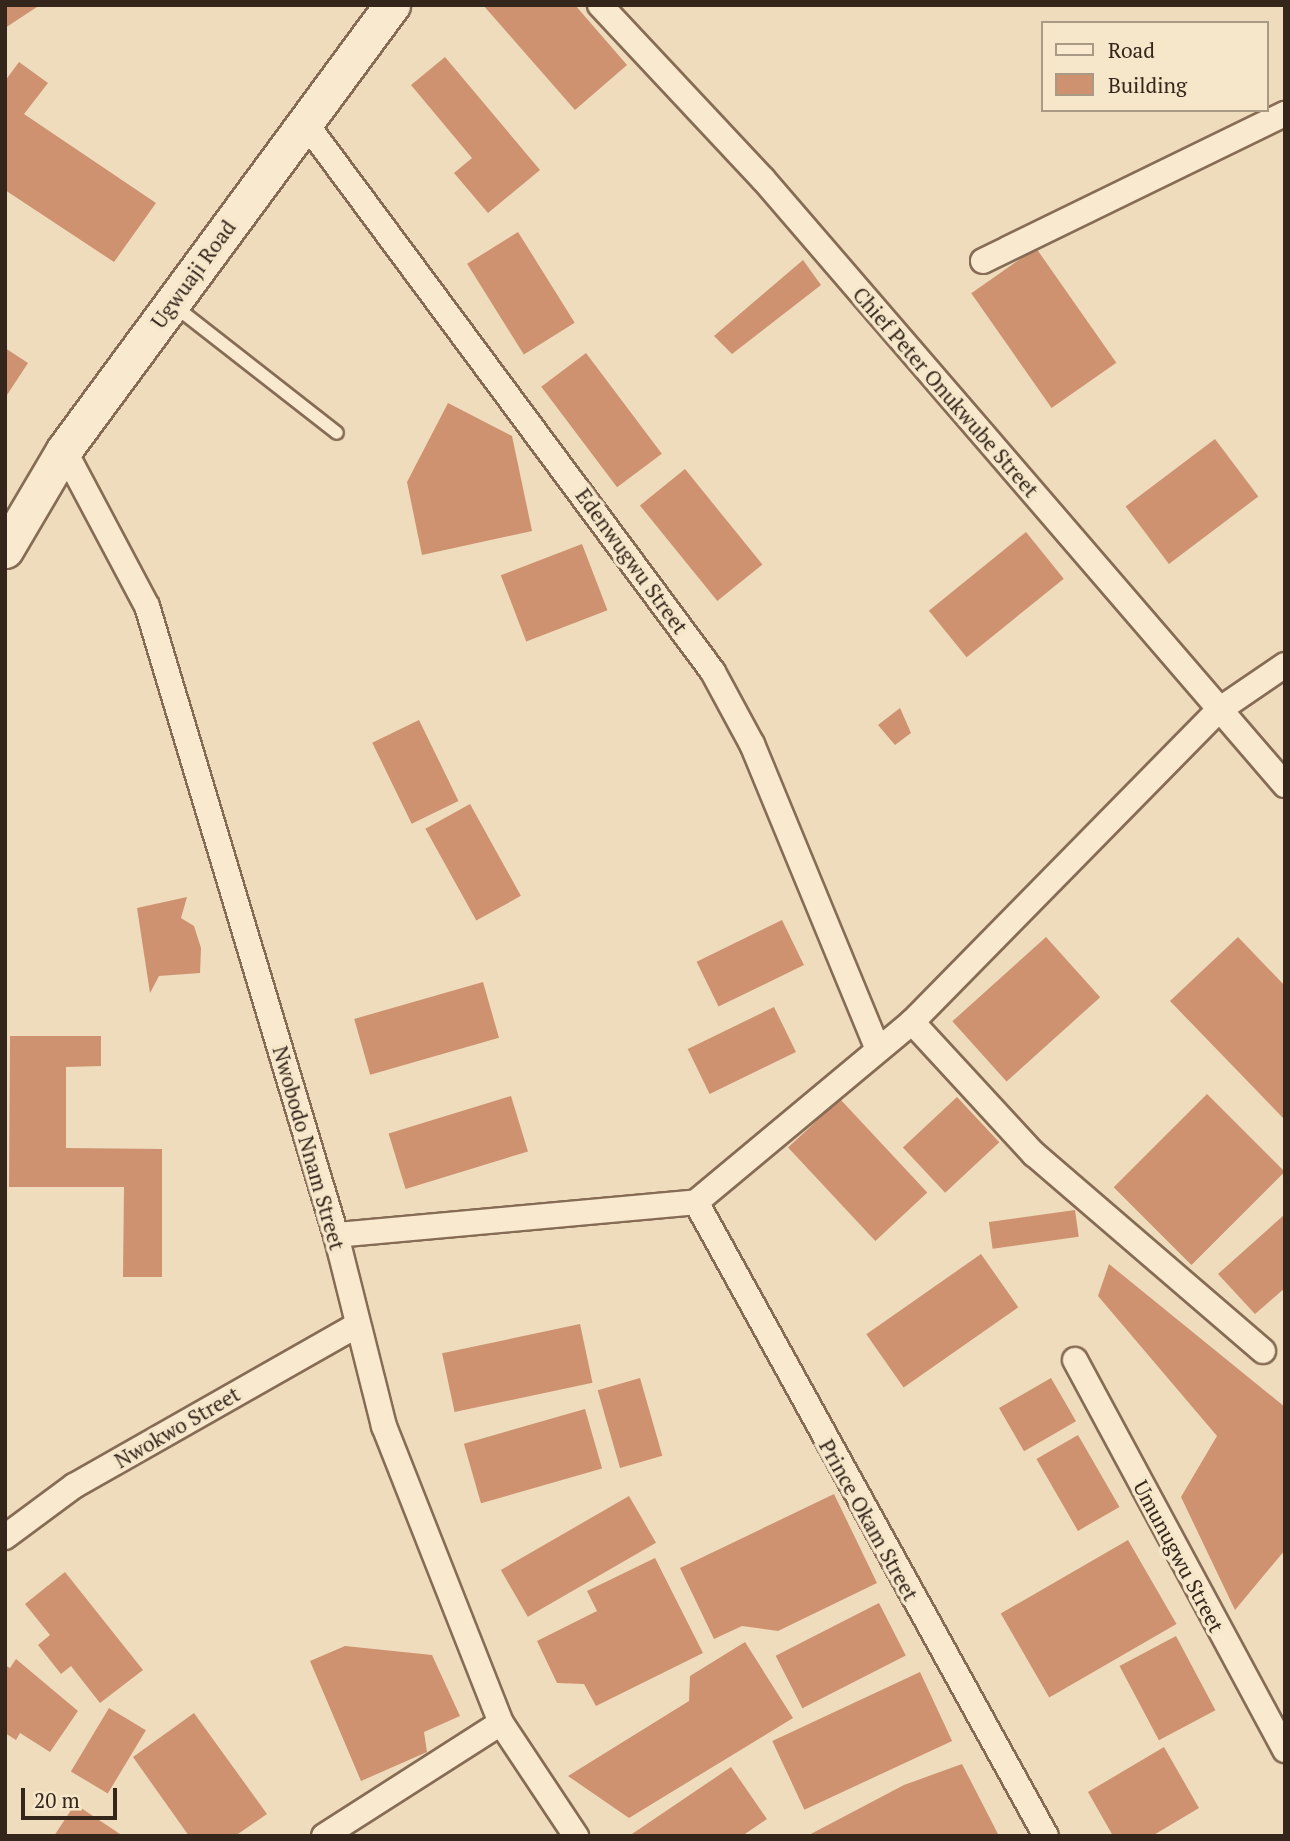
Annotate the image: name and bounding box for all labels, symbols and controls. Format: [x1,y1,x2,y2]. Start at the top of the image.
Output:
legend [1042,21,1269,112]
text: Road [1108,36,1155,64]
text: Building [1108,71,1187,99]
street label: Ugwuaji Road [145,215,241,333]
street label: Chief Peter Onukwube Street [848,282,1044,502]
street label: Edenwugwu Street [571,483,693,639]
street label: Nwobodo Nnam Street [268,1043,350,1253]
street label: Nwokwo Street [110,1381,244,1473]
street label: Prince Okam Street [814,1435,924,1605]
street label: Umunugwu Street [1128,1476,1230,1636]
scale bar [24,1774,121,1818]
text: 20 m [34,1786,80,1814]

